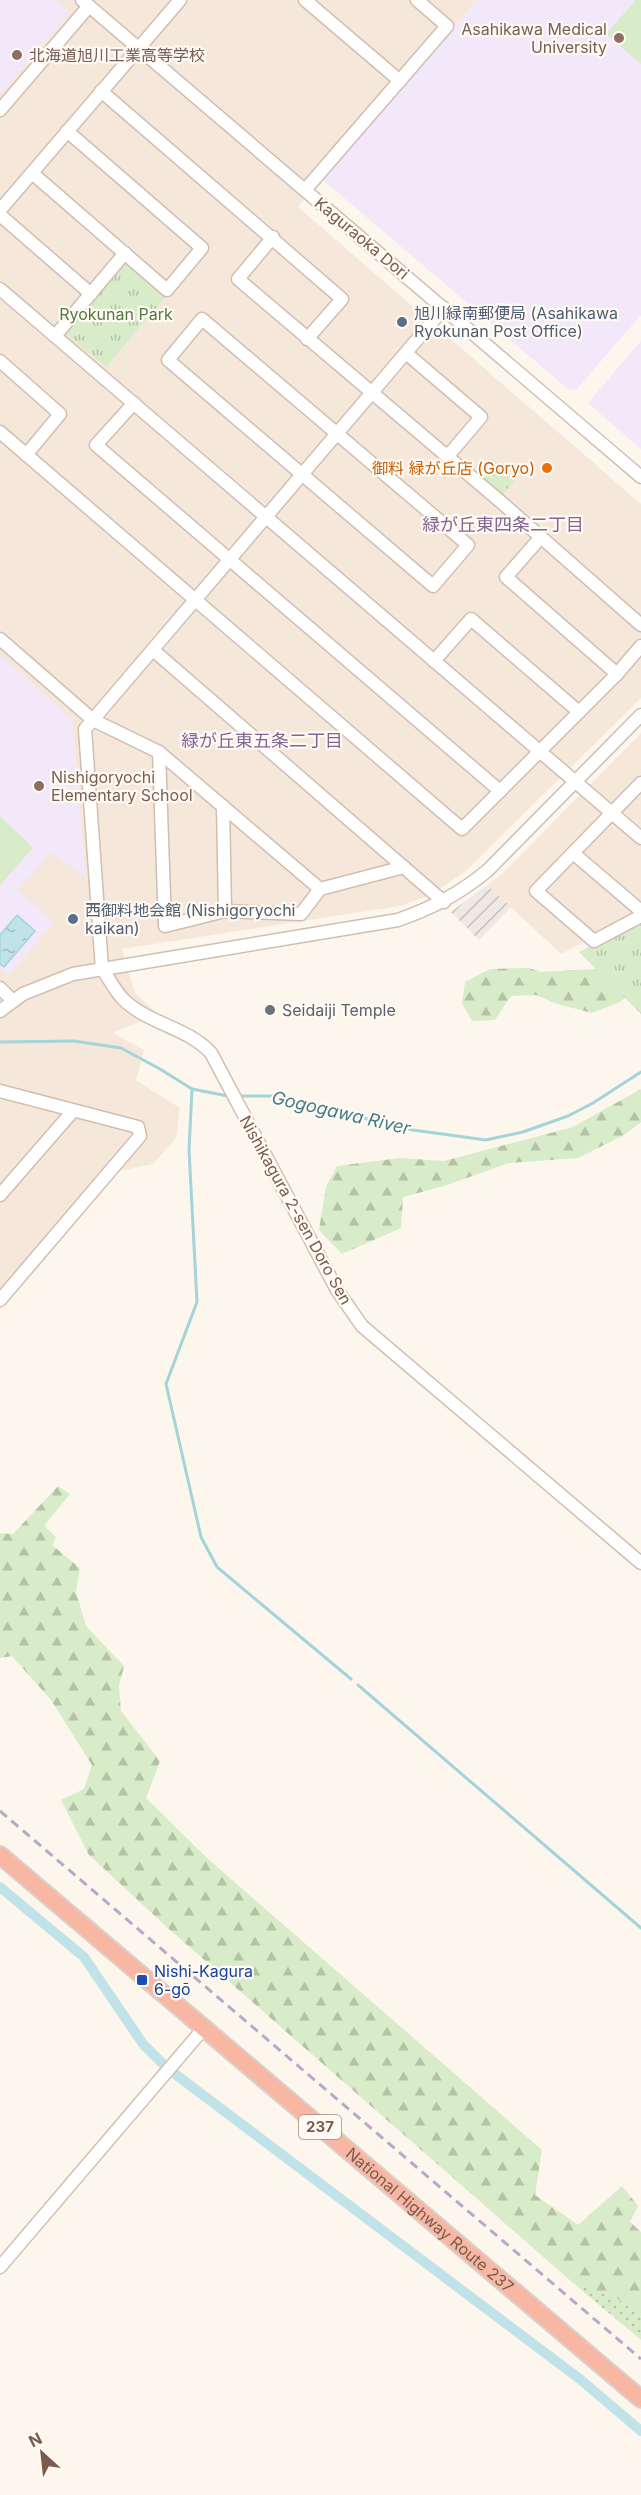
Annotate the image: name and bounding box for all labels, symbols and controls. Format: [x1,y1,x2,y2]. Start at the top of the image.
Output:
place label: Asahikawa Medical University [461,19,607,57]
marker: Asahikawa Medical University [612,31,626,45]
place label: 北海道旭川工業高等学校 [29,45,205,65]
marker: 北海道旭川工業高等学校 [10,48,24,62]
street label: Kaguraoka Dori [311,193,413,283]
place label: 旭川緑南郵便局 (Asahikawa Ryokunan Post Office) [414,303,618,341]
park label: Ryokunan Park [59,304,173,324]
marker: 旭川緑南郵便局 (Asahikawa Ryokunan Post Office) [395,315,409,329]
place label: 御料 緑が丘店 (Goryo) [372,458,535,478]
marker: 御料 緑が丘店 (Goryo) [540,461,554,475]
district label: 緑が丘東四条二丁目 [422,514,584,535]
district label: 緑が丘東五条二丁目 [181,730,343,751]
place label: Nishigoryochi Elementary School [51,767,193,805]
marker: Nishigoryochi Elementary School [32,779,46,793]
place label: 西御料地会館 (Nishigoryochi kaikan) [85,900,295,938]
marker: 西御料地会館 (Nishigoryochi kaikan) [66,912,80,926]
place label: Seidaiji Temple [282,1000,396,1020]
marker: Seidaiji Temple [263,1003,277,1017]
water label: Gogogawa River [270,1086,414,1139]
street label: Nishikagura 2-sen Doro Sen [236,1112,356,1308]
place label: Nishi-Kagura 6-gō [154,1961,253,1999]
marker: Nishi-Kagura 6-gō [135,1973,149,1987]
road number: 237 [299,2115,341,2139]
street label: National Highway Route 237 [342,2143,518,2297]
north arrow [12,2423,72,2483]
text: N [25,2428,45,2451]

